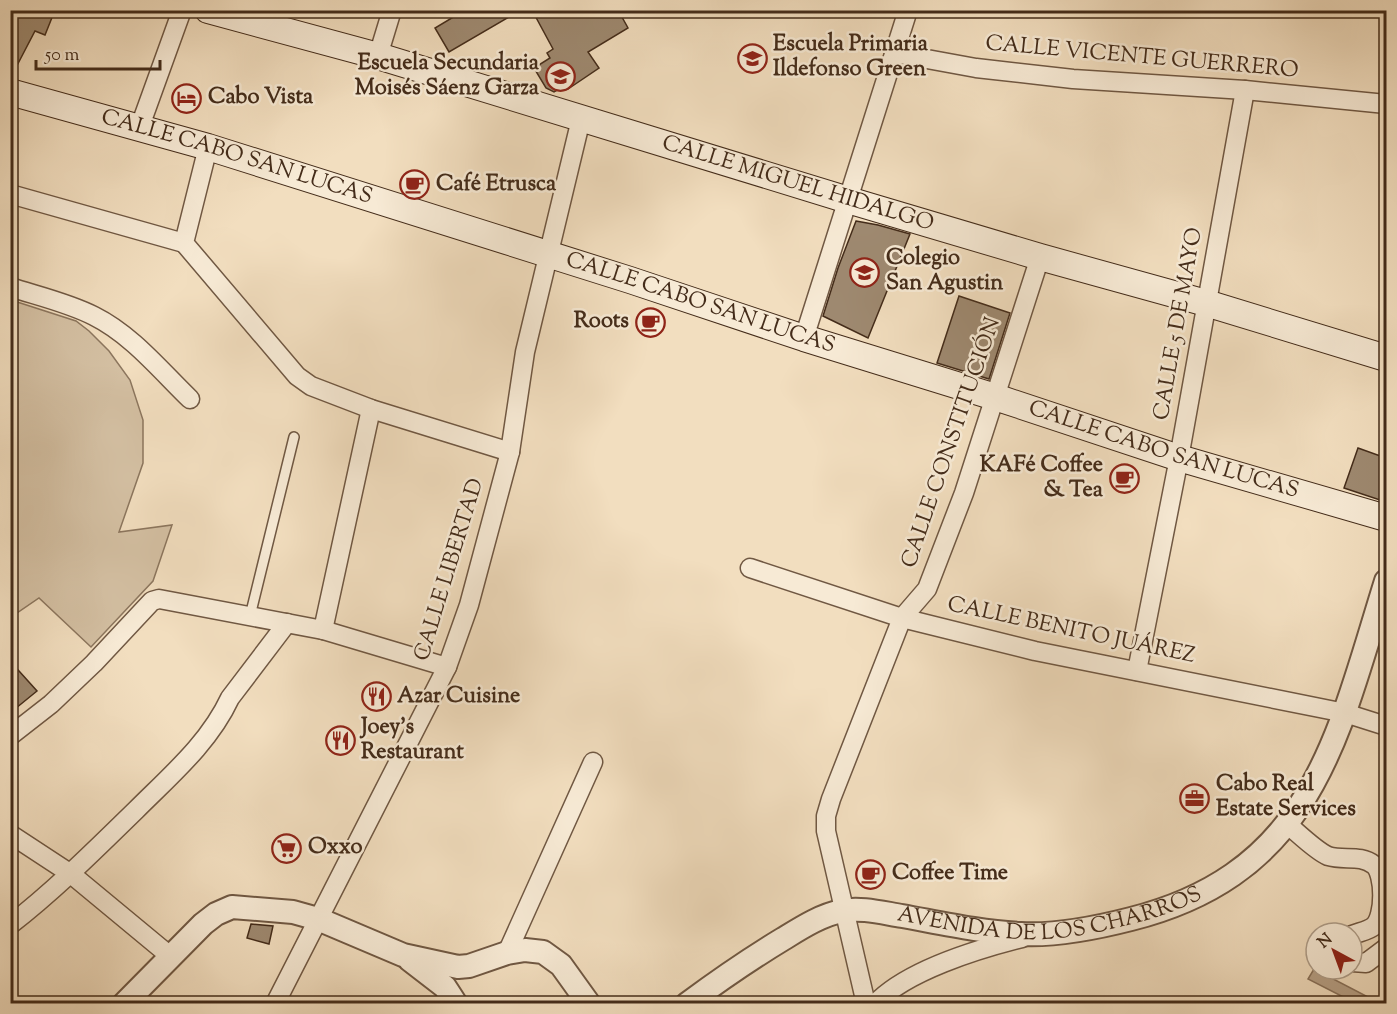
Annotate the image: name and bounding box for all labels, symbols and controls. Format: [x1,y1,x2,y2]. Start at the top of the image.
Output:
street label: CALLE VICENTE GUERRERO [984,28,1300,88]
place label: Escuela Primaria Ildefonso Green [773,29,929,86]
scale bar [36,33,160,71]
school or university icon: Escuela Primaria Ildefonso Green [736,42,768,74]
text: 50 m [44,43,80,69]
place label: Escuela Secundaria Moisés Sáenz Garza [355,48,540,105]
school or university icon: Escuela Secundaria Moisés Sáenz Garza [544,61,576,93]
hotel icon: Cabo Vista [171,82,203,114]
place label: Cabo Vista [208,82,314,114]
street label: CALLE CABO SAN LUCAS [97,102,376,214]
street label: CALLE MIGUEL HIDALGO [658,128,938,241]
cafe icon: Café Etrusca [399,169,431,201]
place label: Café Etrusca [436,169,557,201]
street label: CALLE 5 DE MAYO [1146,225,1212,423]
place label: Colegio San Agustin [886,243,1003,300]
street label: CALLE CABO SAN LUCAS [561,245,839,363]
school or university icon: Colegio San Agustin [849,256,881,288]
place label: Roots [574,306,629,338]
cafe icon: Roots [634,306,666,338]
street label: CALLE CONSTITUCIÓN [893,313,1010,573]
street label: CALLE CABO SAN LUCAS [1024,393,1302,508]
place label: KAFé Coffee & Tea [980,450,1104,507]
cafe icon: KAFé Coffee & Tea [1108,463,1140,495]
street label: CALLE LIBERTAD [407,475,493,665]
street label: CALLE BENITO JUÁREZ [944,588,1198,673]
restaurant icon: Azar Cuisine [360,681,392,713]
place label: Azar Cuisine [397,681,520,713]
place label: Joey's Restaurant [359,712,464,769]
restaurant icon: Joey's Restaurant [324,725,356,757]
place label: Cabo Real Estate Services [1216,769,1356,826]
office icon: Cabo Real Estate Services [1179,782,1211,814]
supermarket icon: Oxxo [271,832,303,864]
place label: Oxxo [308,832,363,864]
cafe icon: Coffee Time [855,858,887,890]
place label: Coffee Time [892,858,1008,890]
street label: AVENIDA DE LOS CHARROS [895,879,1208,950]
north arrow [1304,921,1364,981]
text: N [1313,929,1338,954]

